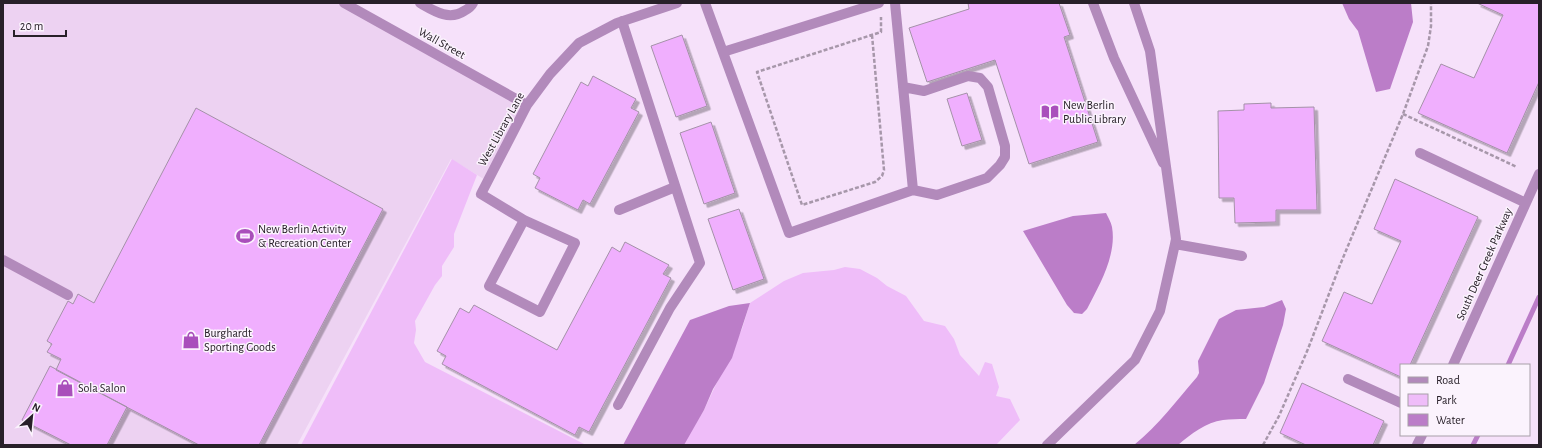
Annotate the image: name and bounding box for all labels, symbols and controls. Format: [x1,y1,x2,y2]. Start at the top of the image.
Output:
scale bar [14,12,66,38]
text: 20 m [20,20,43,32]
street label: Wall Street [416,25,468,61]
street label: West Library Lane [476,90,527,168]
place label: New Berlin Public Library [1063,99,1126,126]
library icon: New Berlin Public Library [1040,102,1060,122]
street label: South Deer Creek Parkway [1454,206,1515,322]
place label: New Berlin Activity & Recreation Center [258,223,351,249]
sports icon: New Berlin Activity & Recreation Center [235,226,255,246]
place label: Burghardt Sporting Goods [204,327,276,353]
shop icon: Burghardt Sporting Goods [181,330,201,350]
legend [1400,364,1530,436]
text: Road [1436,374,1460,386]
shop icon: Sola Salon [55,378,75,398]
place label: Sola Salon [78,382,126,394]
text: Park [1436,394,1457,406]
north arrow [12,396,52,436]
text: N [30,401,42,414]
text: Water [1436,414,1465,426]

